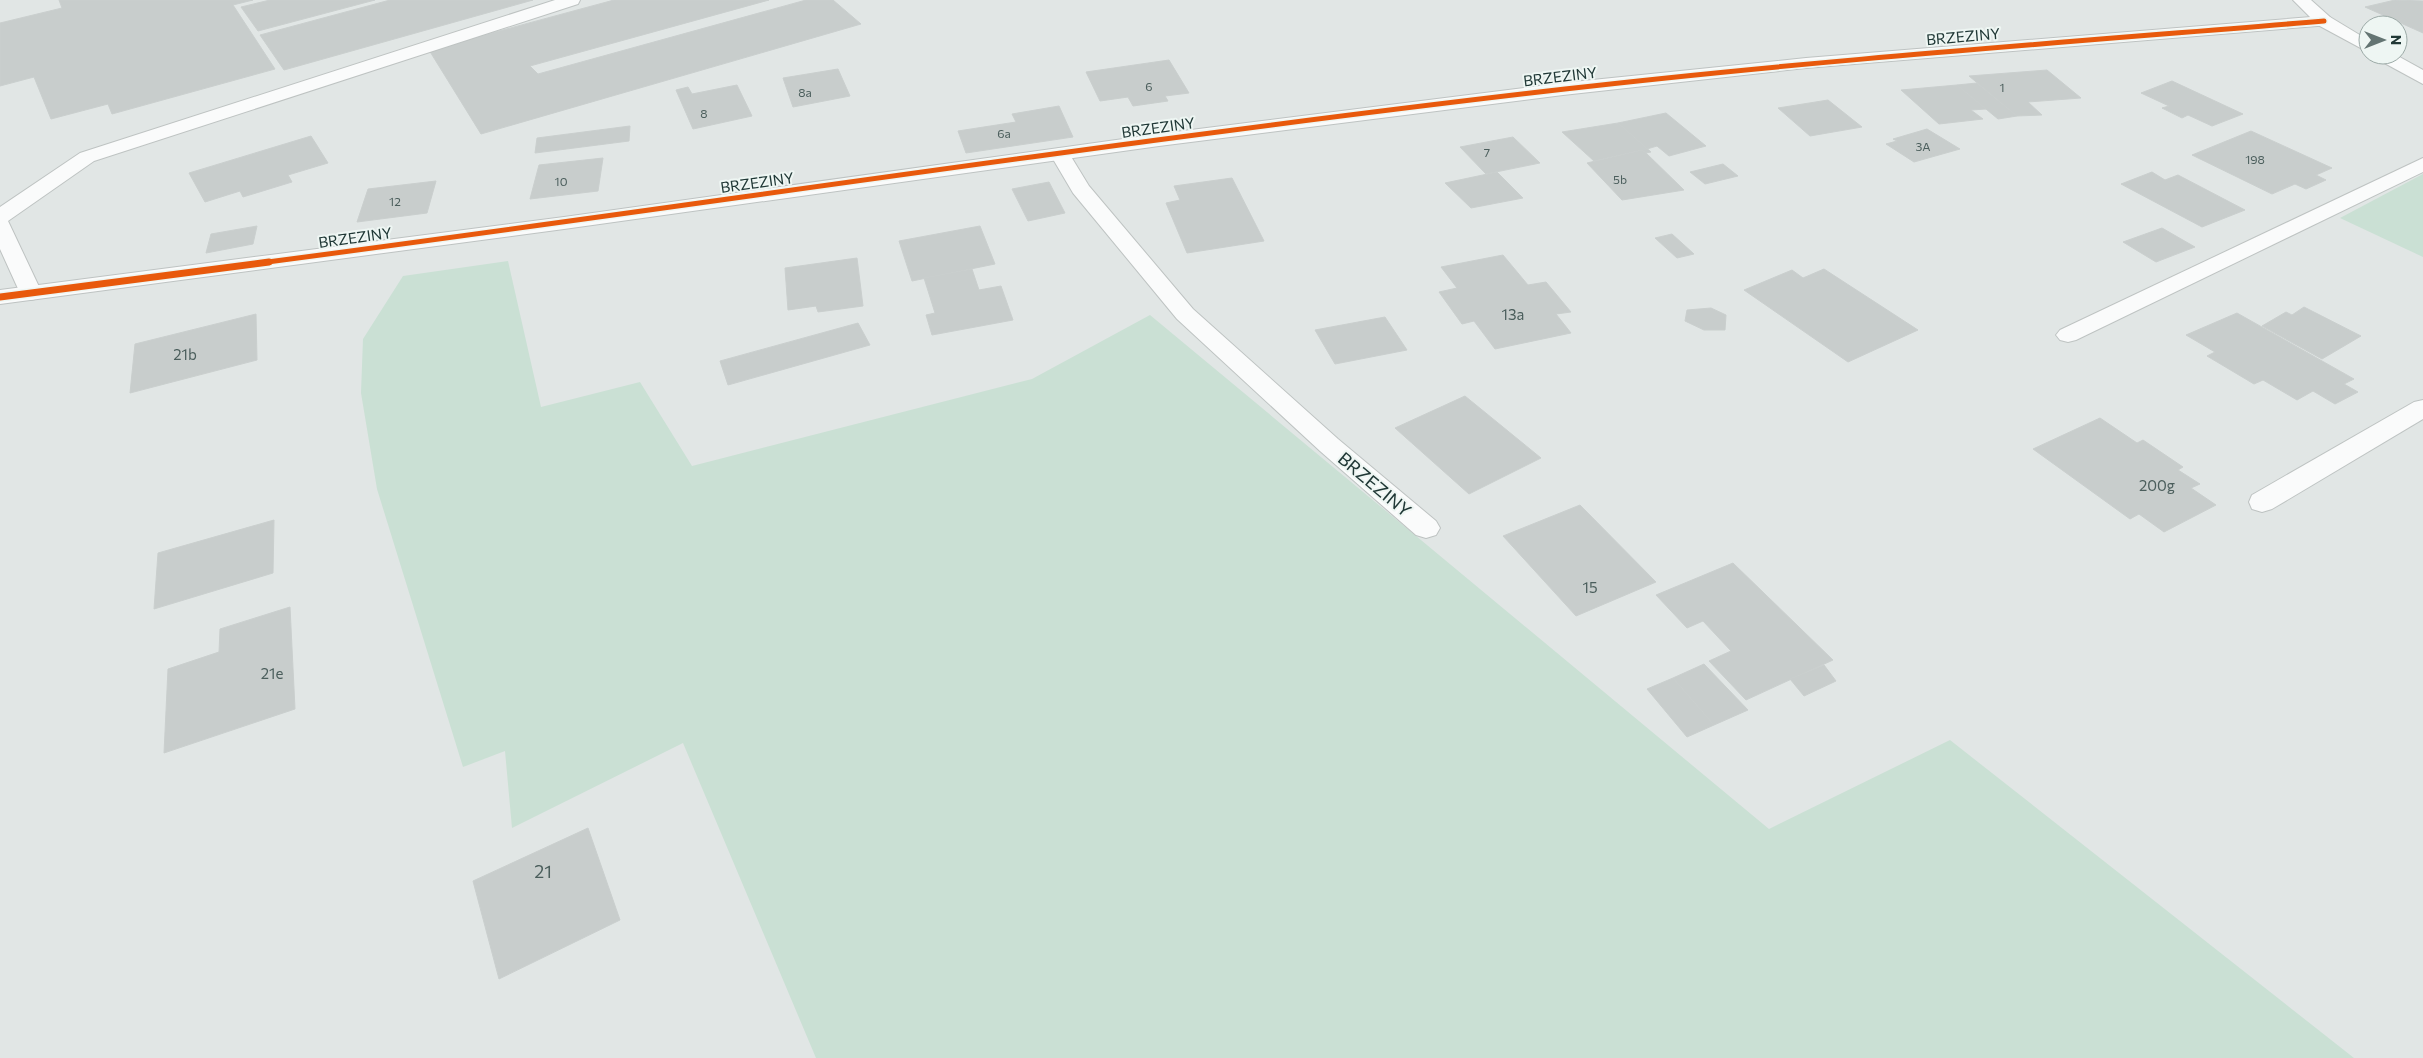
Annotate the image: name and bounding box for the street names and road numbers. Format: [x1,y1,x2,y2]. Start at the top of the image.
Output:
street label: BRZEZINY [1925,24,2001,48]
street label: BRZEZINY [1522,63,1598,89]
street label: BRZEZINY [1120,113,1196,141]
street label: BRZEZINY [719,168,795,196]
street label: BRZEZINY [317,223,393,251]
street label: BRZEZINY [1334,447,1416,521]

